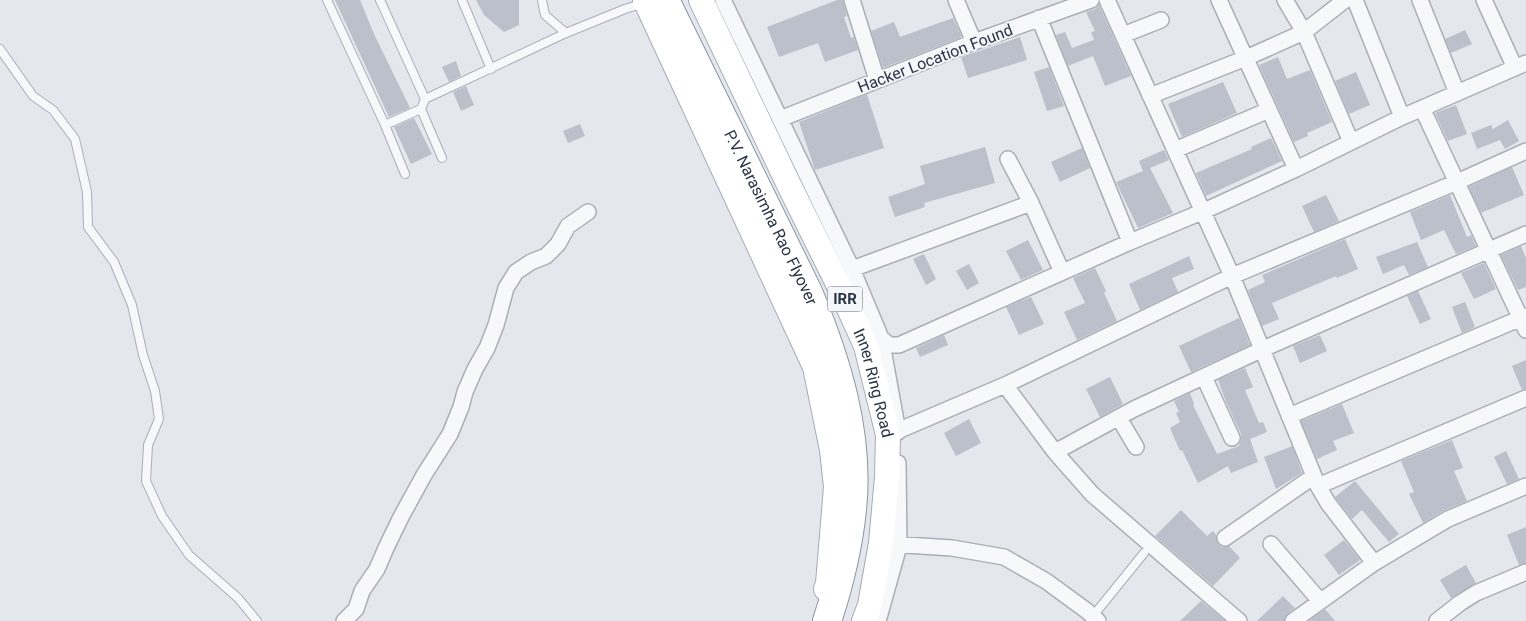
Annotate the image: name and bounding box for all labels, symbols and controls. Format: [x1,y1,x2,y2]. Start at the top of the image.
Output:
street label: Hacker Location Found [855,20,1015,97]
street label: P.V. Narasimha Rao Flyover [720,127,822,308]
road number: IRR [828,286,862,312]
street label: Inner Ring Road [849,325,897,439]

